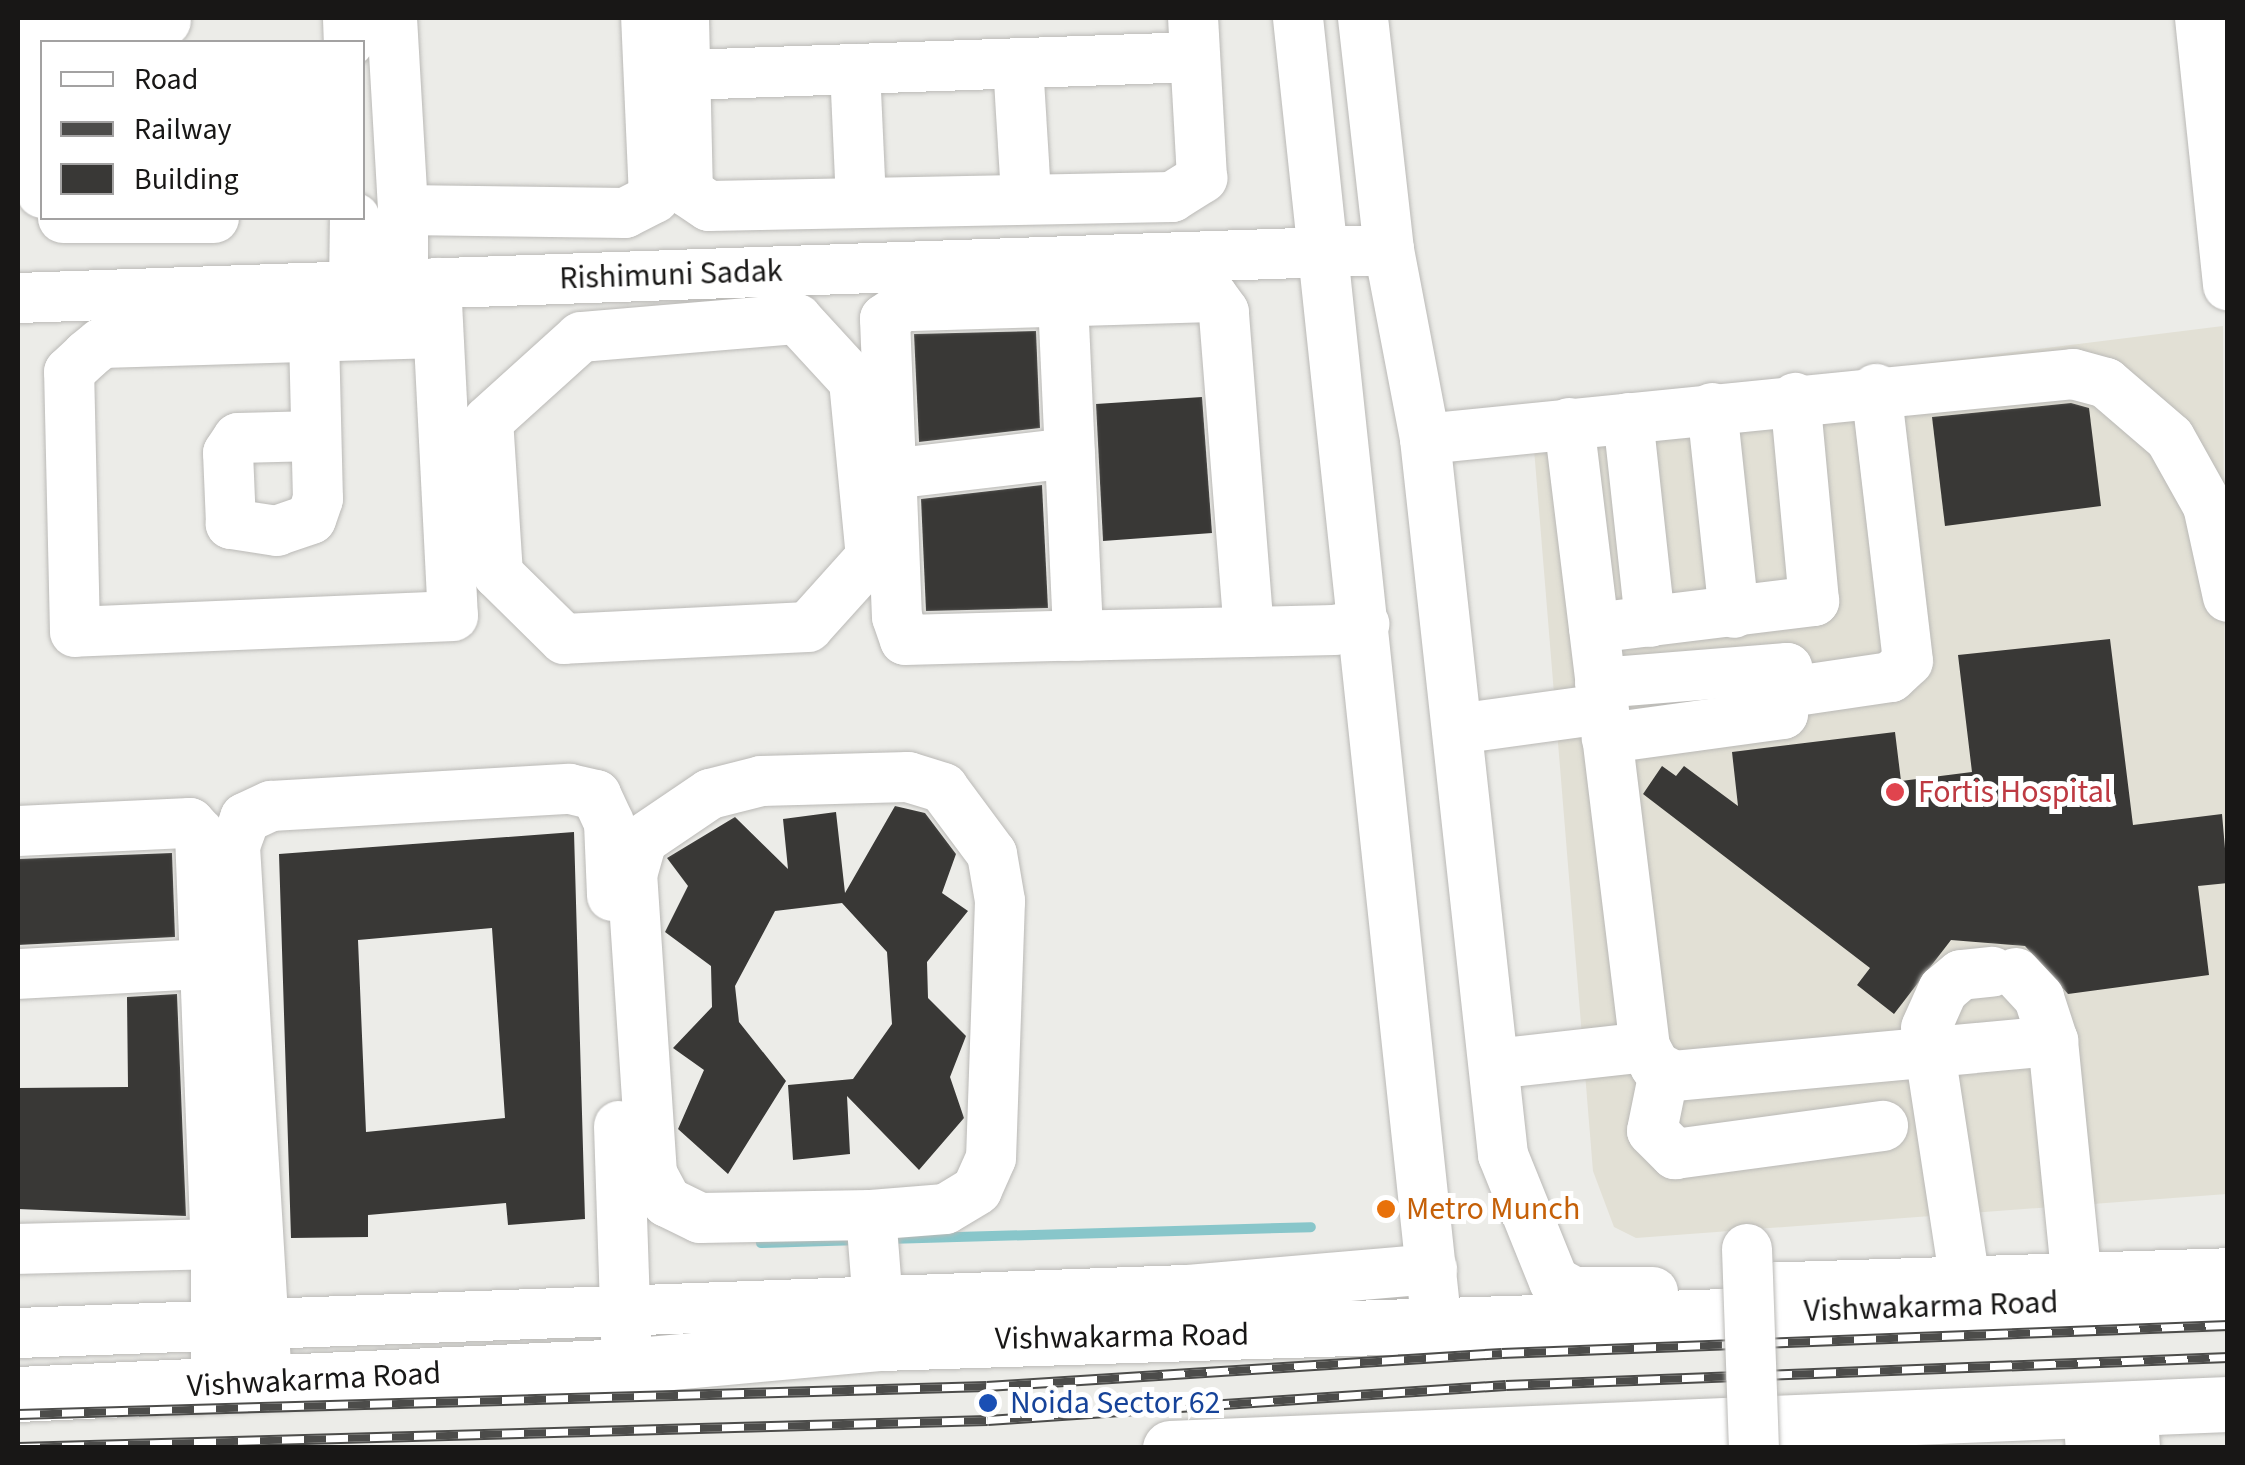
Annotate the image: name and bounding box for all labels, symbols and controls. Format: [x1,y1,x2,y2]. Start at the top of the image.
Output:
legend [40,40,365,220]
text: Road [134,58,198,101]
text: Railway [134,108,232,151]
text: Building [134,158,239,201]
street label: Rishimuni Sadak [559,252,783,298]
place label: Fortis Hospital [1918,773,2112,811]
marker: Fortis Hospital [1882,779,1908,805]
place label: Metro Munch [1406,1190,1580,1228]
marker: Metro Munch [1375,1198,1397,1220]
street label: Vishwakarma Road [1803,1283,2059,1331]
street label: Vishwakarma Road [994,1316,1250,1358]
street label: Vishwakarma Road [186,1354,442,1406]
place label: Noida Sector 62 [1010,1384,1220,1422]
marker: Noida Sector 62 [975,1390,1001,1416]

